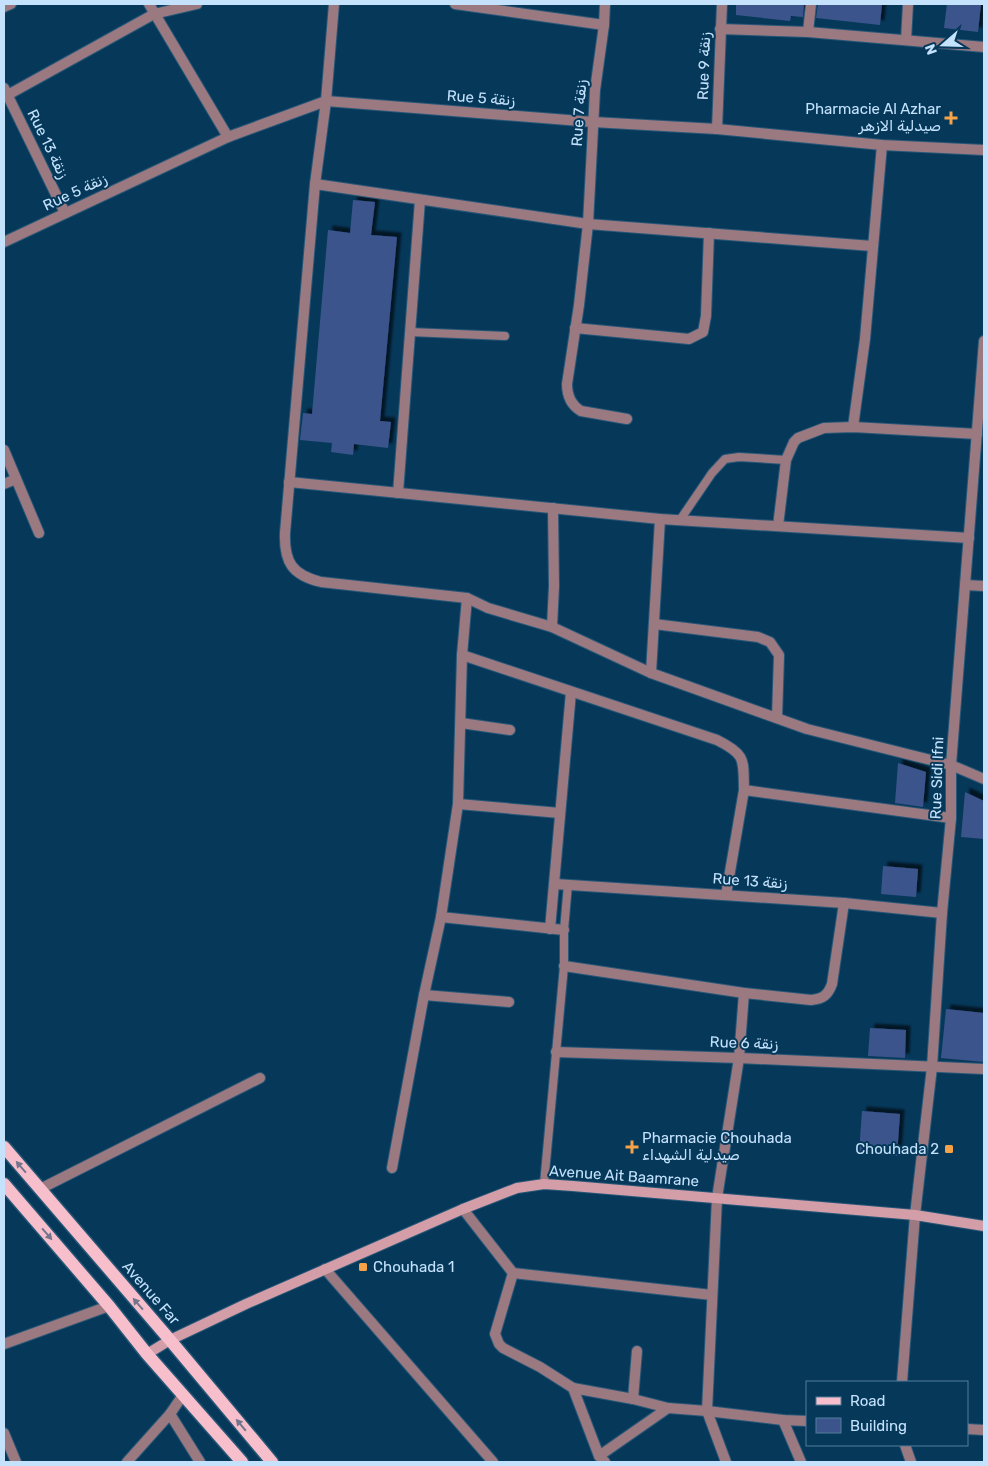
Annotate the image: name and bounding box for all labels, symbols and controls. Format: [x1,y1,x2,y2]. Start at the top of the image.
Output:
north arrow [918,20,968,70]
street label: Rue 9 زنقة [694,31,714,100]
text: N [922,42,941,57]
street label: Rue 7 زنقة [568,79,590,147]
street label: Rue 5 زنقة [446,87,516,109]
place label: Pharmacie Al Azhar صيدلية الازهر [805,100,941,135]
street label: Rue 13 زنقة [23,106,73,182]
marker: Pharmacie Al Azhar صيدلية الازهر [945,112,957,124]
street label: Rue 5 زنقة [40,169,110,215]
street label: Rue Sidi Ifni [927,736,947,820]
street label: Rue 13 زنقة [712,869,788,893]
street label: Rue 6 زنقة [709,1033,779,1053]
place label: Pharmacie Chouhada صيدلية الشهداء [642,1129,792,1164]
place label: Chouhada 2 [855,1140,939,1158]
marker: Pharmacie Chouhada صيدلية الشهداء [626,1141,638,1153]
marker: Chouhada 2 [943,1143,955,1155]
one-way arrow [15,1161,27,1173]
street label: Avenue Ait Baamrane [548,1162,700,1190]
one-way arrow [41,1228,52,1240]
street label: Avenue Far [118,1257,184,1329]
place label: Chouhada 1 [373,1258,454,1276]
marker: Chouhada 1 [357,1261,369,1273]
one-way arrow [132,1298,144,1310]
legend [806,1381,968,1446]
text: Road [850,1392,886,1410]
text: Building [850,1417,907,1435]
one-way arrow [236,1419,247,1431]

